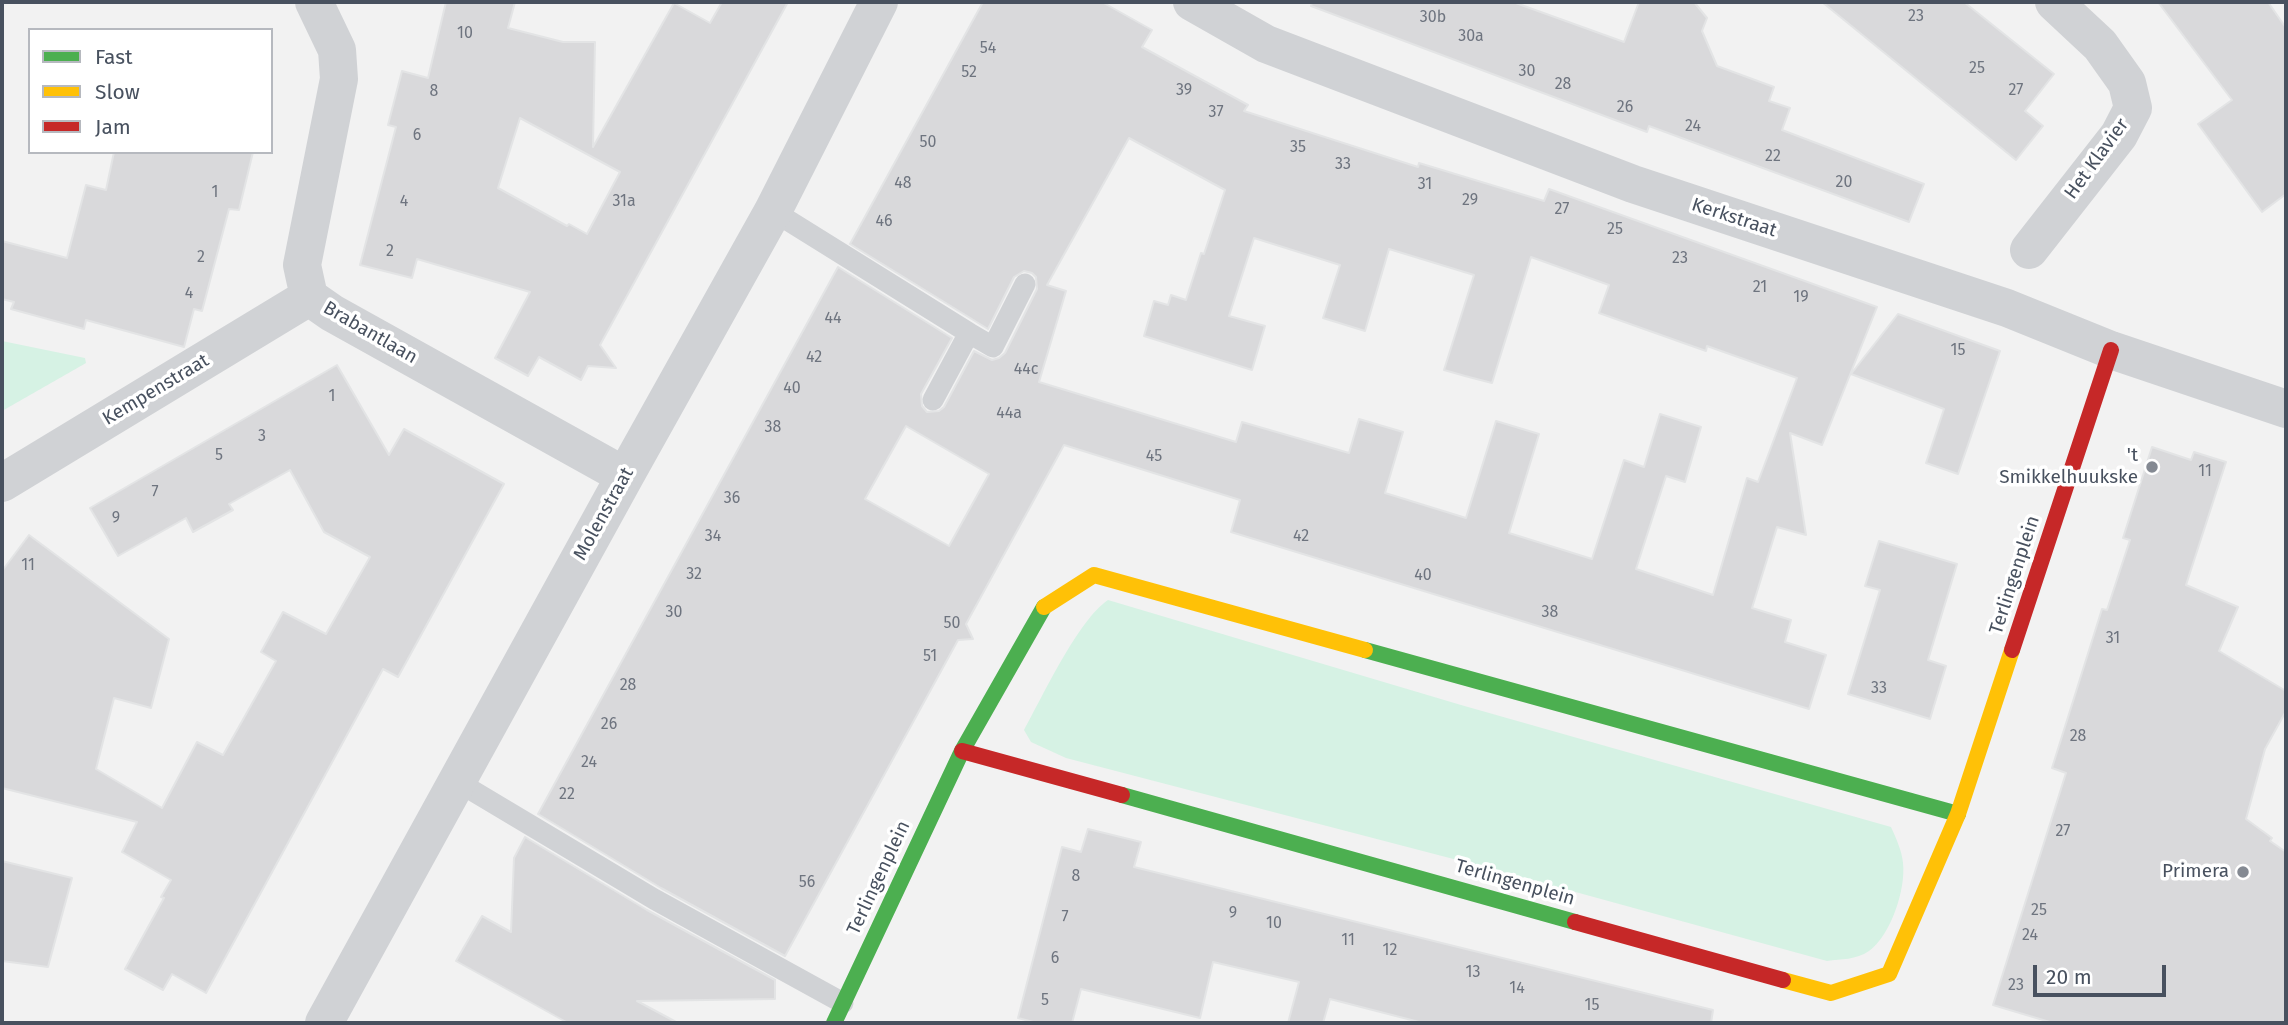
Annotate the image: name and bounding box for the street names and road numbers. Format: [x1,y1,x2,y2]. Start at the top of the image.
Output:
street label: Het Klavier [2060,114,2134,204]
street label: Kerkstraat [1689,194,1779,242]
street label: Brabantlaan [319,297,421,369]
street label: Kempenstraat [99,349,213,431]
street label: Molenstraat [569,464,639,564]
street label: Terlingenplein [1985,513,2045,637]
street label: Terlingenplein [843,817,915,939]
street label: Terlingenplein [1453,855,1577,911]

